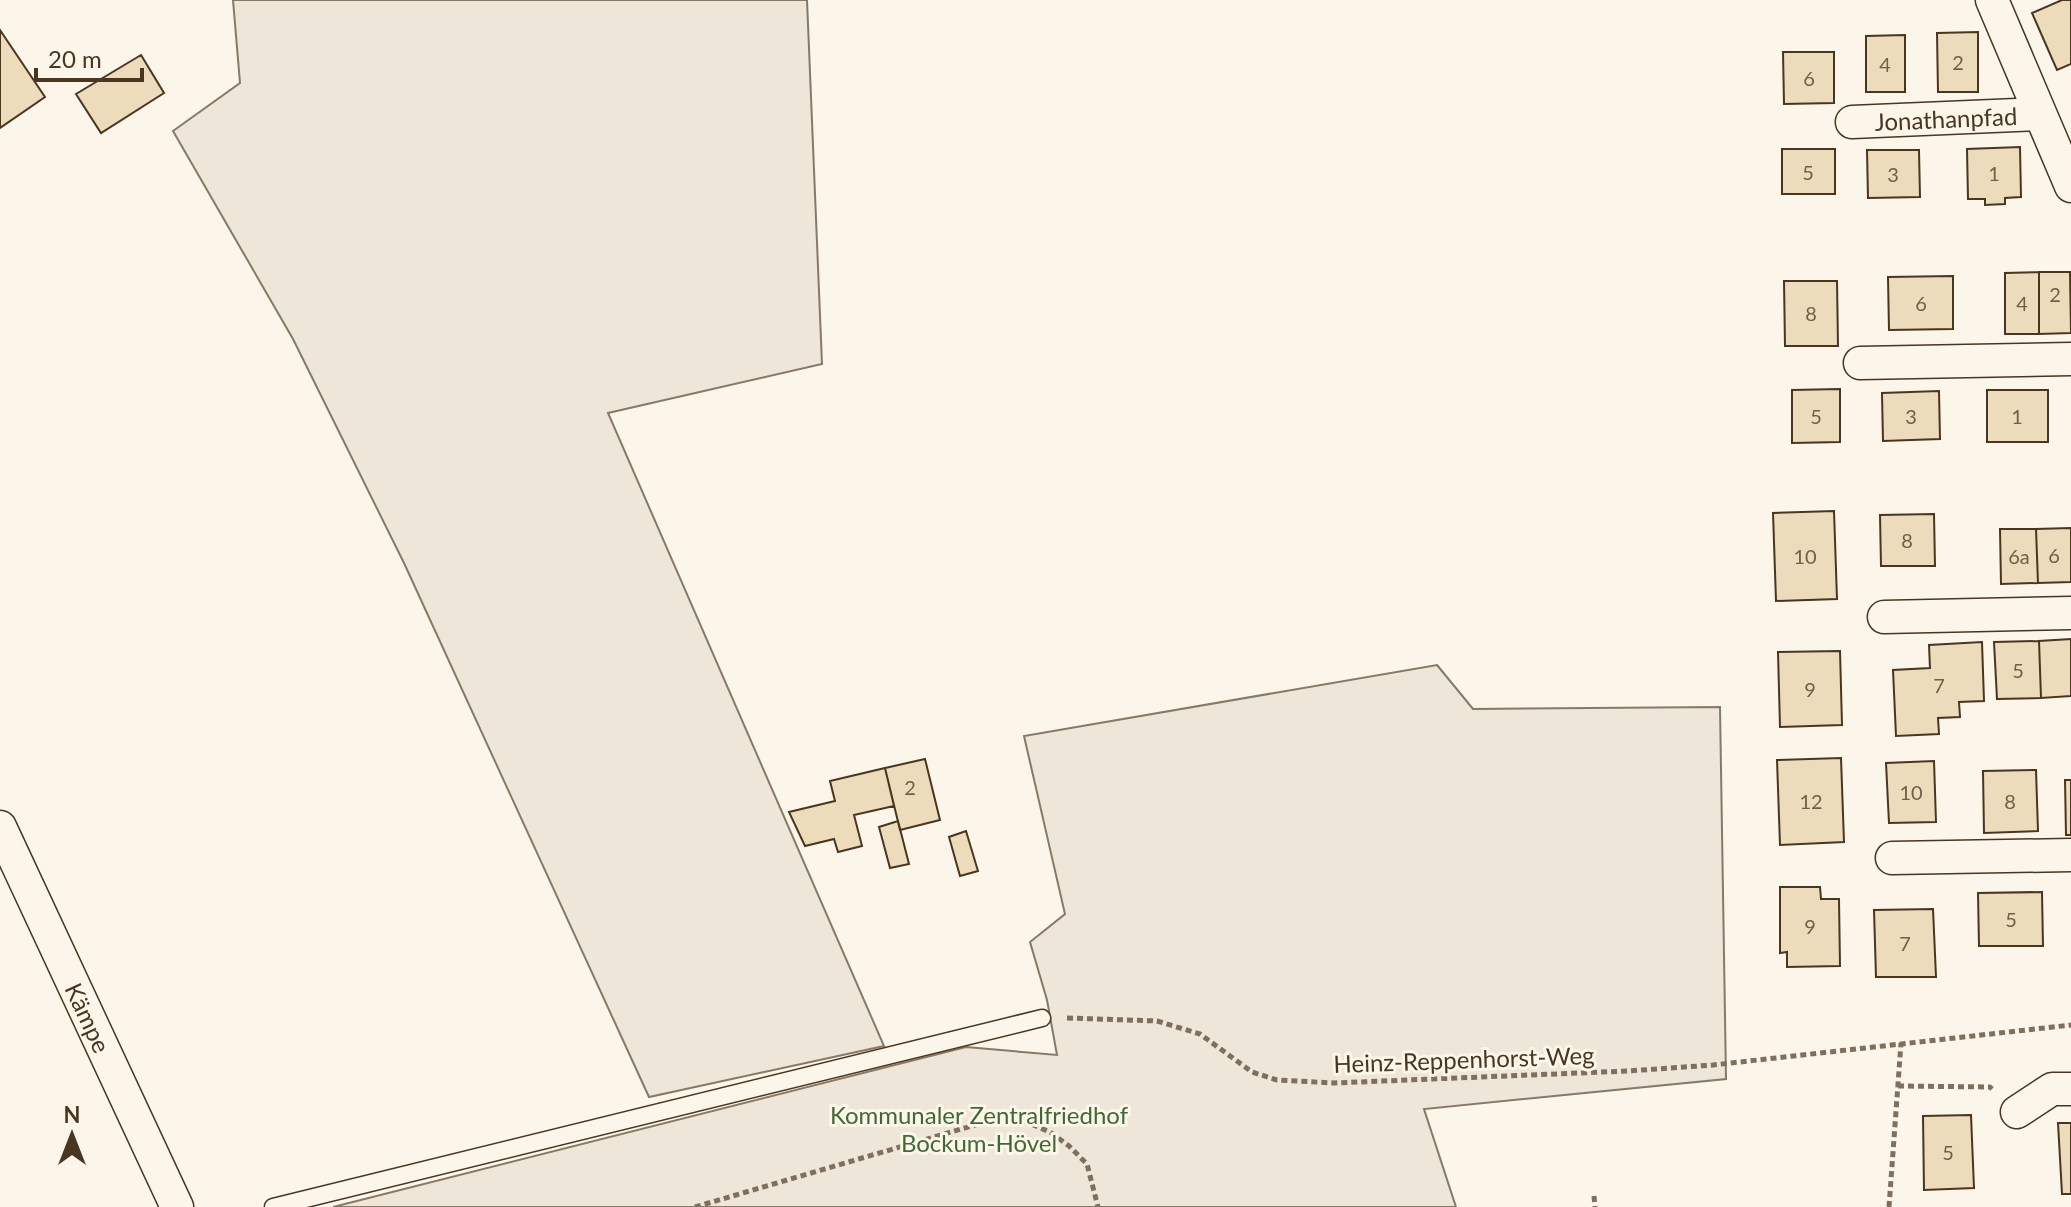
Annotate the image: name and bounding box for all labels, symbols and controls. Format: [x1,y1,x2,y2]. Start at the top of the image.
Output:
scale bar [36,32,142,82]
text: 20 m [48,44,102,73]
house number: 2 [1952,50,1964,74]
house number: 4 [1879,52,1891,76]
house number: 6 [1803,66,1815,90]
street label: Jonathanpfad [1874,100,2018,136]
house number: 5 [1802,160,1814,184]
house number: 1 [1988,161,2000,185]
house number: 3 [1887,162,1899,186]
house number: 2 [2049,282,2061,306]
house number: 6 [1915,291,1927,315]
house number: 4 [2016,291,2028,315]
house number: 8 [1805,301,1817,325]
house number: 5 [1810,404,1822,428]
house number: 3 [1905,404,1917,428]
house number: 1 [2011,404,2023,428]
house number: 8 [1901,528,1913,552]
house number: 6 [2048,543,2060,567]
house number: 10 [1793,544,1817,568]
house number: 6a [2008,544,2030,568]
house number: 5 [2012,658,2024,682]
house number: 7 [1933,673,1945,697]
house number: 9 [1804,677,1816,701]
house number: 2 [904,775,916,799]
house number: 10 [1899,780,1923,804]
house number: 12 [1799,789,1823,813]
house number: 8 [2004,789,2016,813]
house number: 5 [2005,907,2017,931]
house number: 9 [1804,914,1816,938]
house number: 7 [1899,931,1911,955]
street label: Kämpe [60,978,117,1057]
street label: Heinz-Reppenhorst-Weg [1333,1040,1595,1078]
north arrow [32,1095,112,1175]
park label: Kommunaler Zentralfriedhof Bockum-Hövel [830,1100,1129,1157]
text: N [64,1101,80,1128]
house number: 5 [1942,1140,1954,1164]

